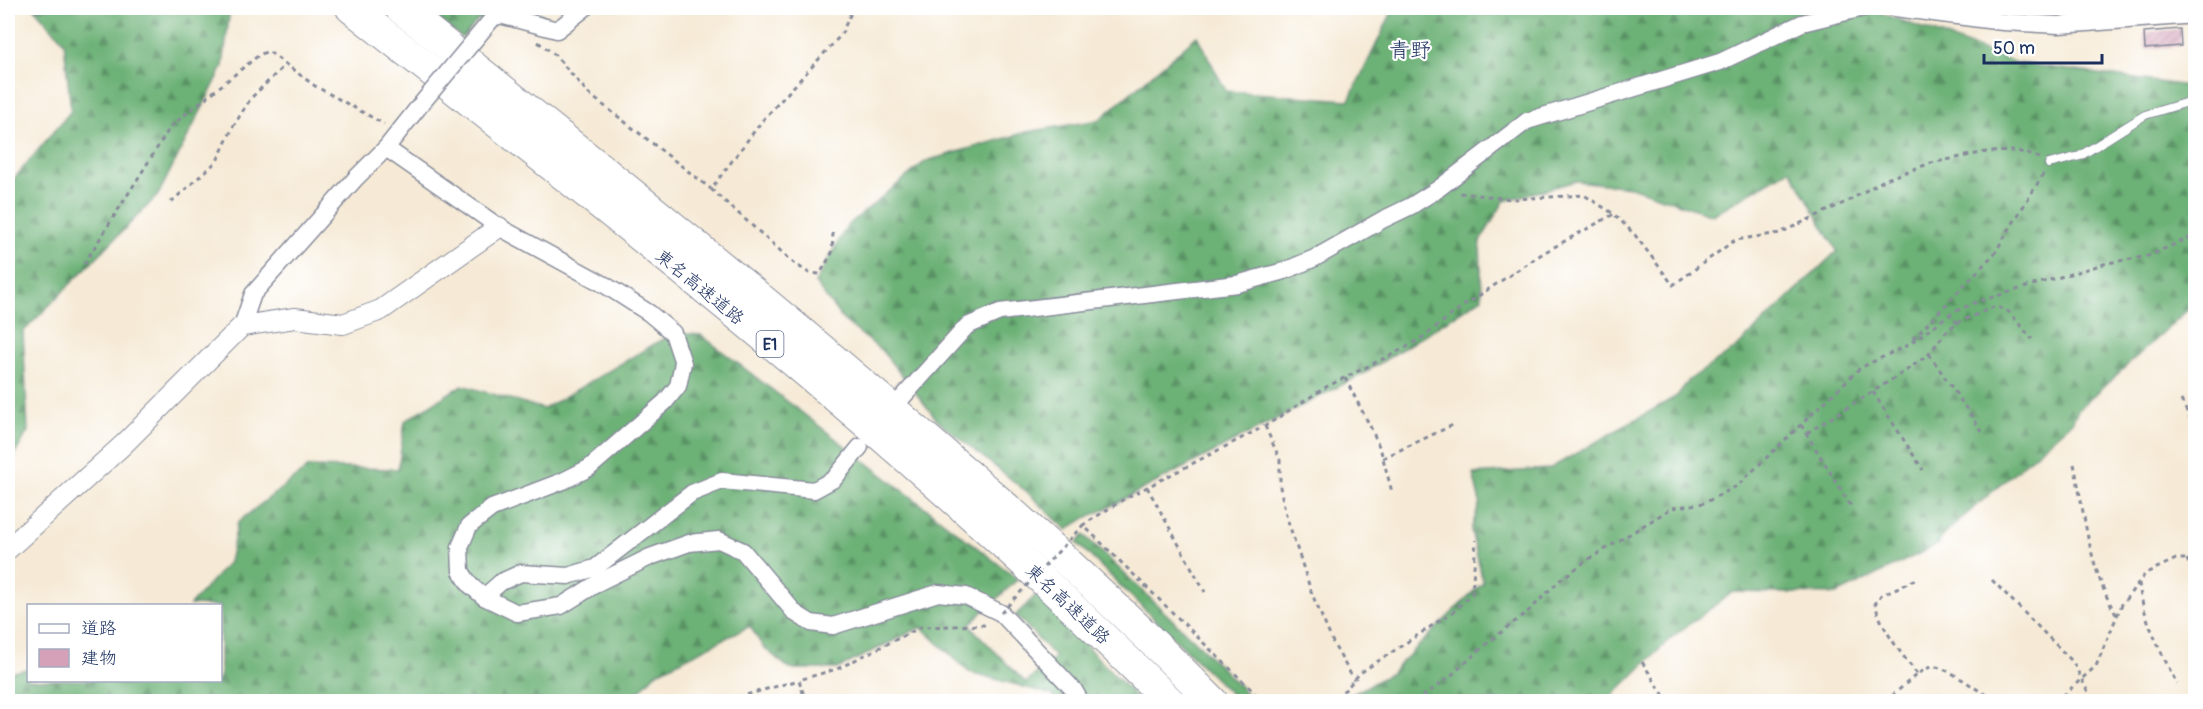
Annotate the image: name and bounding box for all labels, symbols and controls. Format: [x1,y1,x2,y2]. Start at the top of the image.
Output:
scale bar [1984,27,2102,65]
district label: 青野 [1389,37,1431,64]
text: 50 m [1993,37,2035,60]
street label: 東名高速道路 [650,244,749,330]
road number: E1 [756,331,784,357]
street label: 東名高速道路 [1020,559,1115,650]
legend [27,604,222,682]
text: 道路 [81,617,117,640]
text: 建物 [81,647,117,670]

